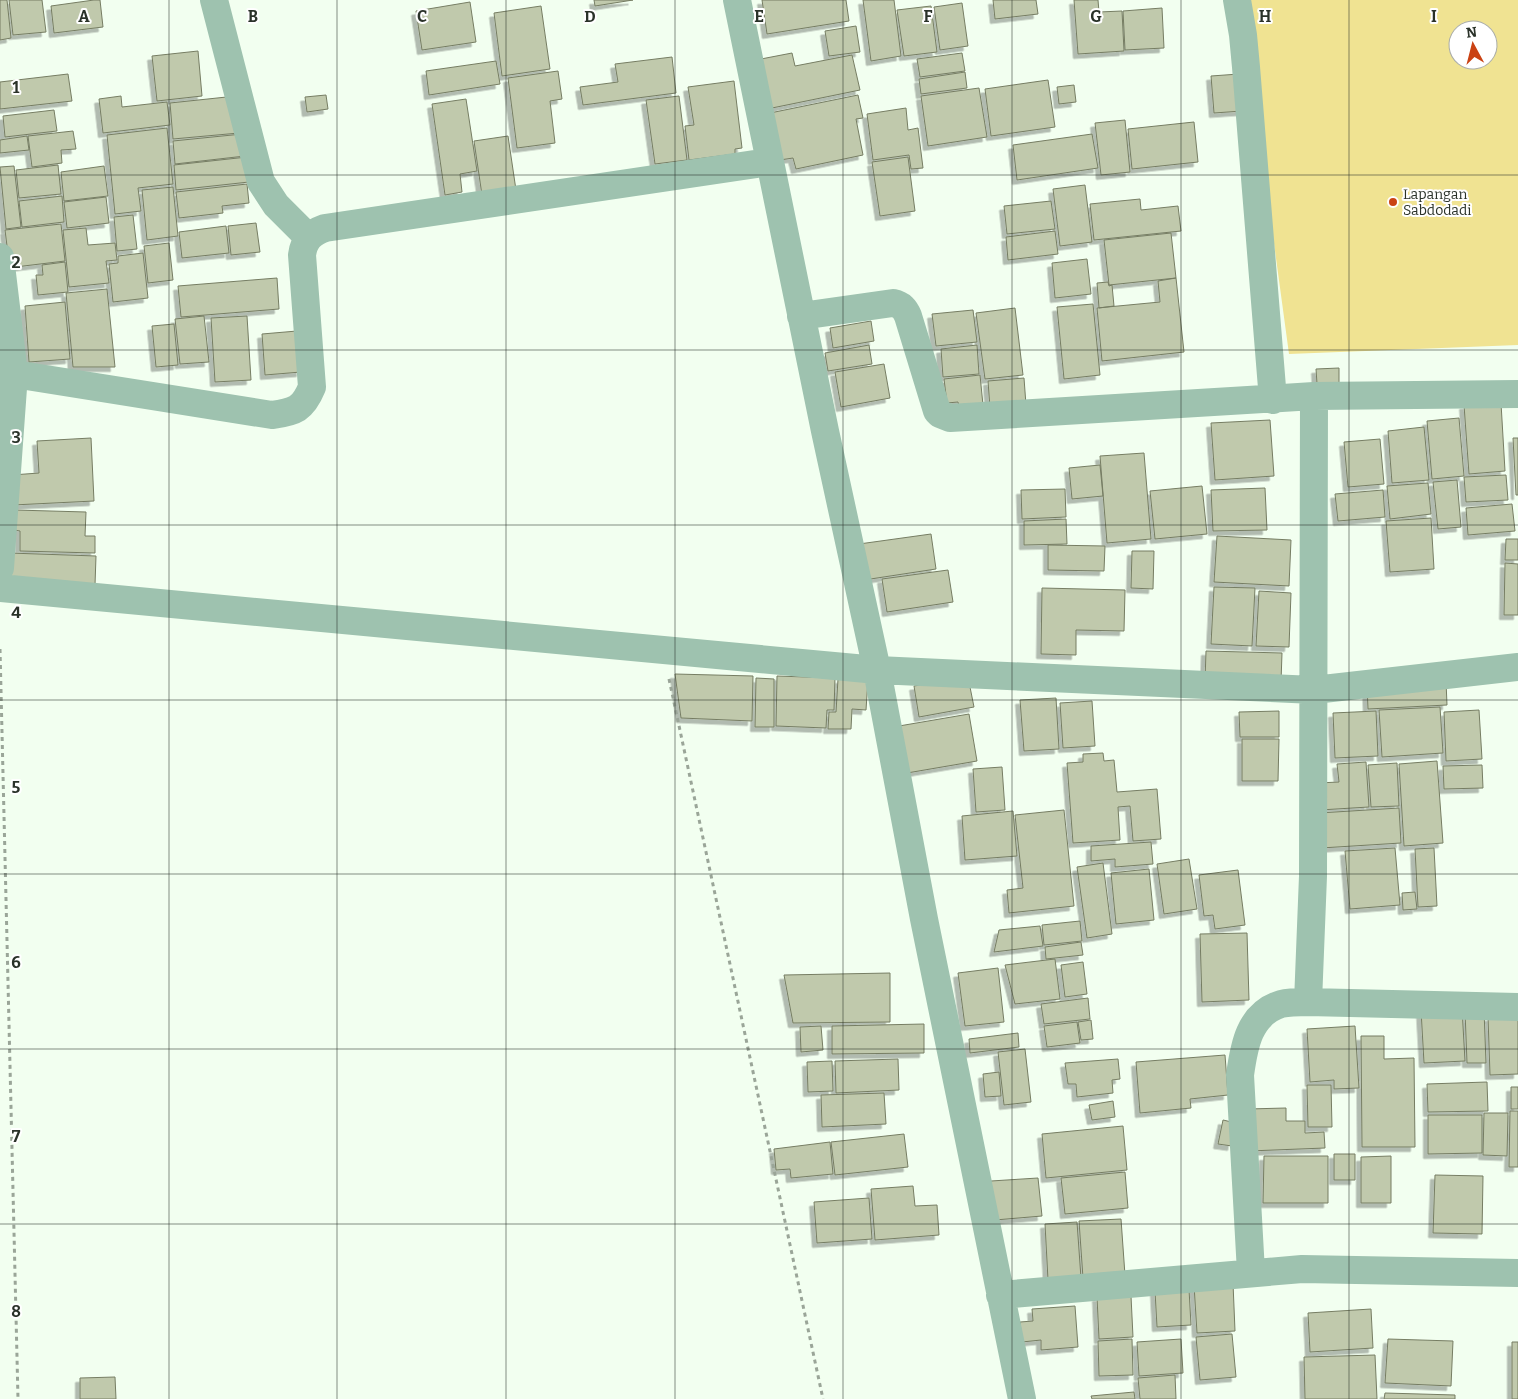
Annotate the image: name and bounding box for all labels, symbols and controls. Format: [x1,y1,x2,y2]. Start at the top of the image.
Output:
text: A [78,7,90,26]
text: B [248,7,258,26]
text: C [417,7,427,26]
text: D [584,7,596,26]
text: E [754,7,764,26]
text: F [924,7,933,26]
text: G [1090,7,1102,26]
text: H [1259,7,1272,26]
text: I [1431,7,1437,26]
north arrow [1448,20,1498,70]
text: N [1465,23,1478,42]
text: 1 [13,78,20,97]
place label: Lapangan Sabdodadi [1403,186,1471,219]
marker: Lapangan Sabdodadi [1387,196,1399,208]
text: 2 [11,253,21,272]
text: 3 [11,428,21,447]
text: 4 [11,603,21,622]
text: 5 [12,778,21,797]
text: 6 [11,953,21,972]
text: 7 [12,1127,21,1146]
text: 8 [11,1302,21,1321]

